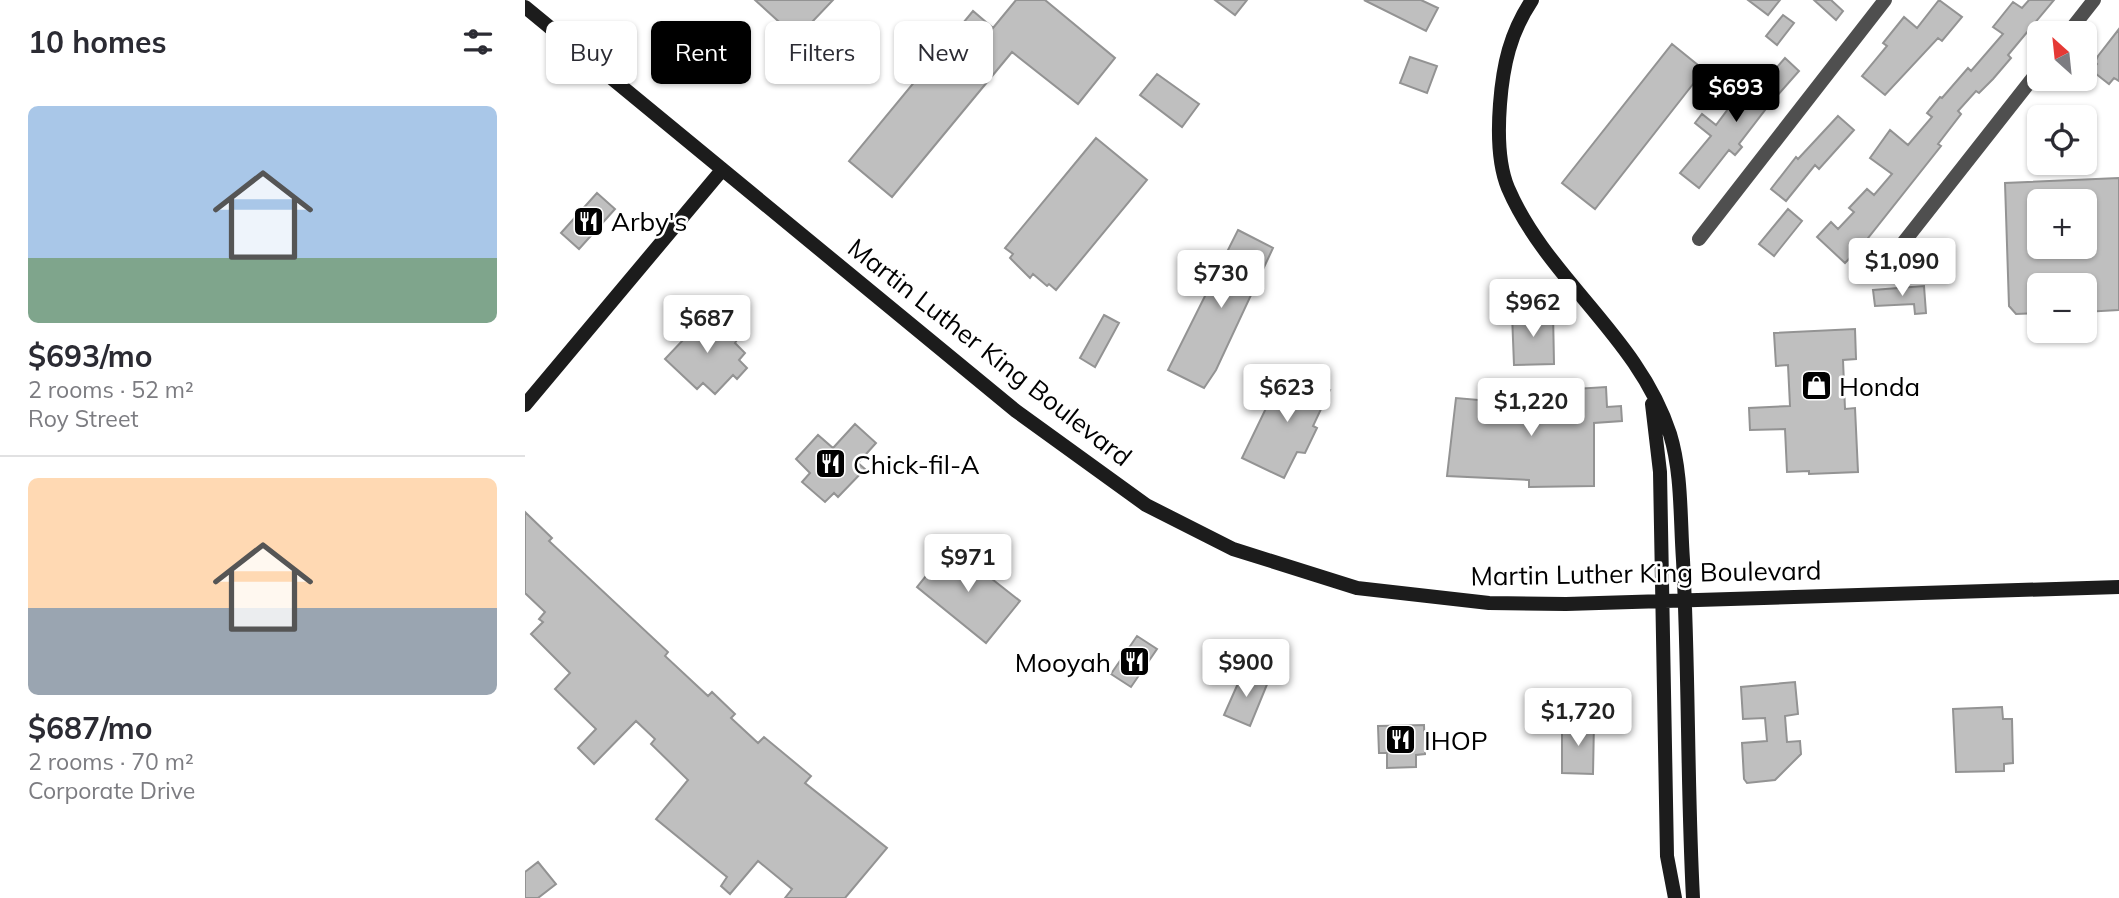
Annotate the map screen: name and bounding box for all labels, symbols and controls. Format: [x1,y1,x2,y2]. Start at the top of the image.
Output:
chip: Buy [546,21,637,84]
chip: Rent [651,21,751,84]
chip: Filters [765,21,880,84]
chip: New [894,21,993,84]
north arrow [2027,21,2097,91]
map controls [2027,21,2097,343]
text: 10 homes [28,23,167,61]
icon: filters [459,23,497,61]
pin: $693 [1695,64,1777,124]
text: $693 [1708,72,1764,101]
button: locate [2027,105,2097,175]
icon: home [200,152,326,278]
button: + [2027,189,2097,259]
restaurant icon: Arby's [571,204,605,238]
place label: Arby's [611,205,687,238]
street label: Martin Luther King Boulevard [842,231,1138,473]
pin: $1,090 [1845,238,1959,298]
text: $1,090 [1865,246,1939,275]
pin: $730 [1180,250,1262,310]
text: $730 [1193,258,1249,287]
button: − [2027,273,2097,343]
pin: $962 [1492,280,1574,339]
text: $962 [1505,287,1561,316]
pin: $687 [666,296,748,355]
text: $687 [679,303,735,332]
text: $693/mo [28,337,152,375]
pin: $623 [1246,364,1328,424]
shop icon: Honda [1799,369,1833,403]
place label: Honda [1839,370,1920,403]
text: $623 [1259,372,1315,401]
text: 2 rooms · 52 m² [28,375,194,404]
pin: $1,220 [1474,378,1588,438]
text: $1,220 [1494,386,1568,415]
text: Roy Street [28,404,138,433]
restaurant icon: Chick-fil-A [813,447,847,481]
place label: Chick-fil-A [853,448,980,481]
icon: home [200,524,326,650]
pin: $971 [927,534,1009,594]
text: $971 [940,542,996,571]
street label: Martin Luther King Boulevard [1470,553,1822,593]
pin: $900 [1205,640,1287,699]
restaurant icon: Mooyah [1117,645,1151,679]
place label: Mooyah [1015,646,1111,679]
text: $900 [1218,647,1274,676]
pin: $1,720 [1521,688,1635,748]
text: $1,720 [1541,696,1615,725]
text: $687/mo [28,709,152,747]
restaurant icon: IHOP [1384,723,1418,757]
place label: IHOP [1424,724,1488,757]
text: 2 rooms · 70 m² [28,747,194,776]
text: Corporate Drive [28,776,195,805]

